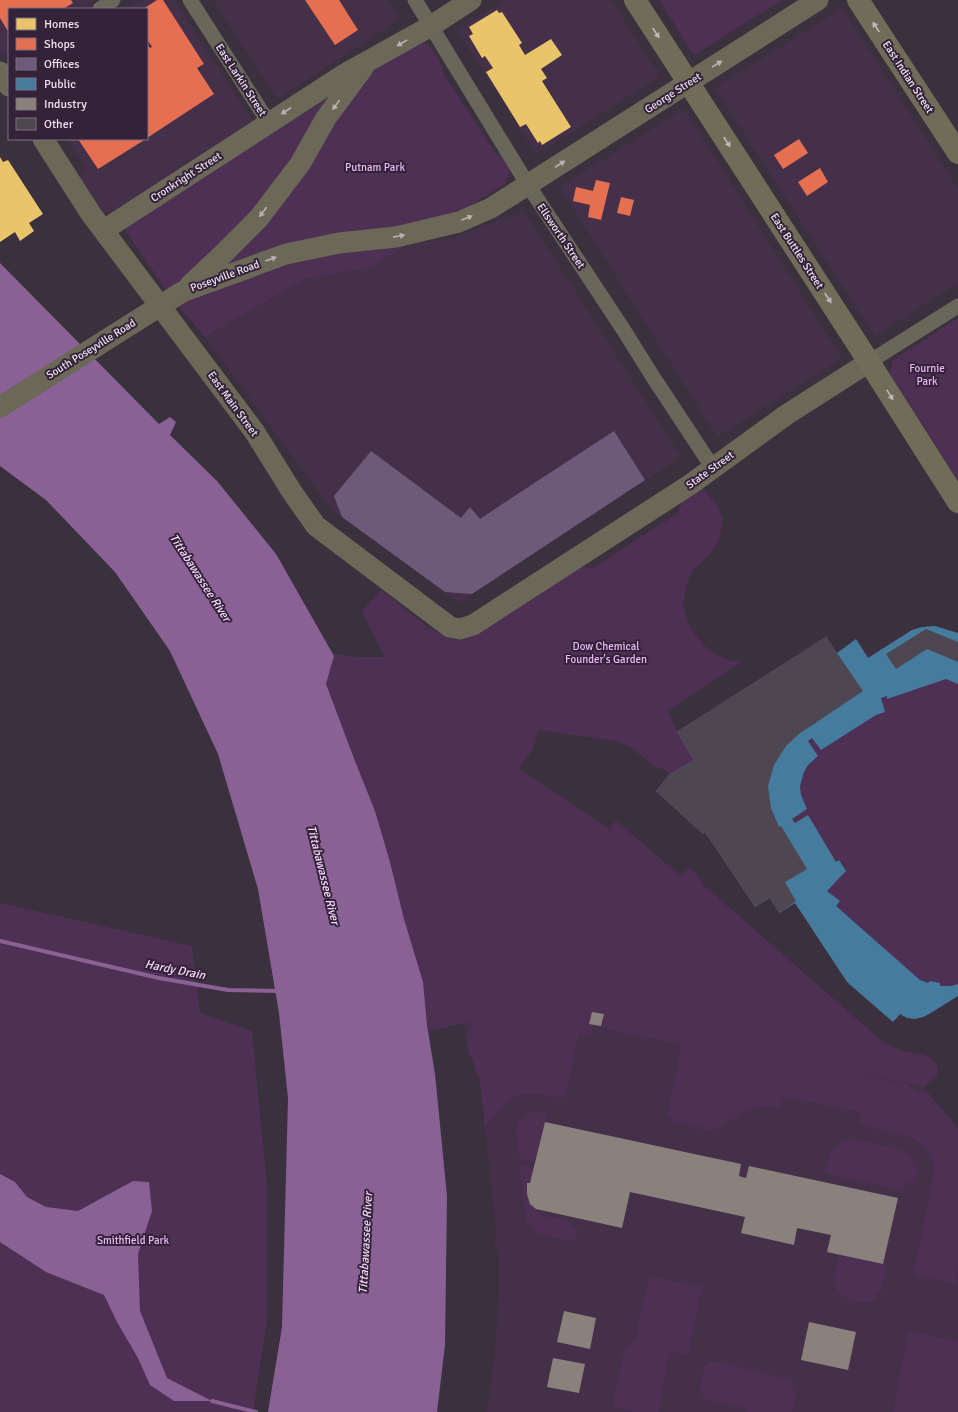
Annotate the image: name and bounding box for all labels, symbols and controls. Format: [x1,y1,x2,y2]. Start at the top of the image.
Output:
legend [8,8,148,140]
text: Homes [44,17,79,32]
one-way arrow [872,21,879,33]
one-way arrow [652,28,660,38]
text: Shops [44,37,75,52]
street label: East Indian Street [880,38,936,116]
one-way arrow [396,39,408,46]
street label: East Larkin Street [213,41,269,119]
text: Offices [44,57,79,72]
one-way arrow [712,60,722,68]
street label: George Street [642,70,704,116]
text: Public [44,77,76,92]
text: Industry [44,97,87,112]
one-way arrow [332,99,340,110]
one-way arrow [281,108,292,115]
text: Other [44,117,74,132]
one-way arrow [723,136,730,148]
street label: Cronkright Street [148,149,224,205]
park label: Putnam Park [345,161,405,174]
one-way arrow [555,161,566,168]
street label: Ellsworth Street [534,201,588,271]
one-way arrow [259,207,267,218]
street label: East Buttles Street [768,211,826,291]
one-way arrow [462,215,474,221]
one-way arrow [392,232,405,238]
one-way arrow [266,256,278,262]
street label: Poseyville Road [189,257,261,295]
one-way arrow [824,293,832,303]
street label: South Poseyville Road [44,316,138,382]
park label: Fournie Park [909,362,945,388]
street label: East Main Street [205,369,261,439]
one-way arrow [886,390,894,400]
street label: State Street [684,448,736,492]
water label: Tittabawassee River [166,531,235,626]
park label: Dow Chemical Founder's Garden [565,640,647,666]
water label: Tittabawassee River [303,824,343,928]
water label: Hardy Drain [144,957,207,983]
water label: Tittabawassee River [356,1190,376,1294]
park label: Smithfield Park [97,1234,170,1247]

